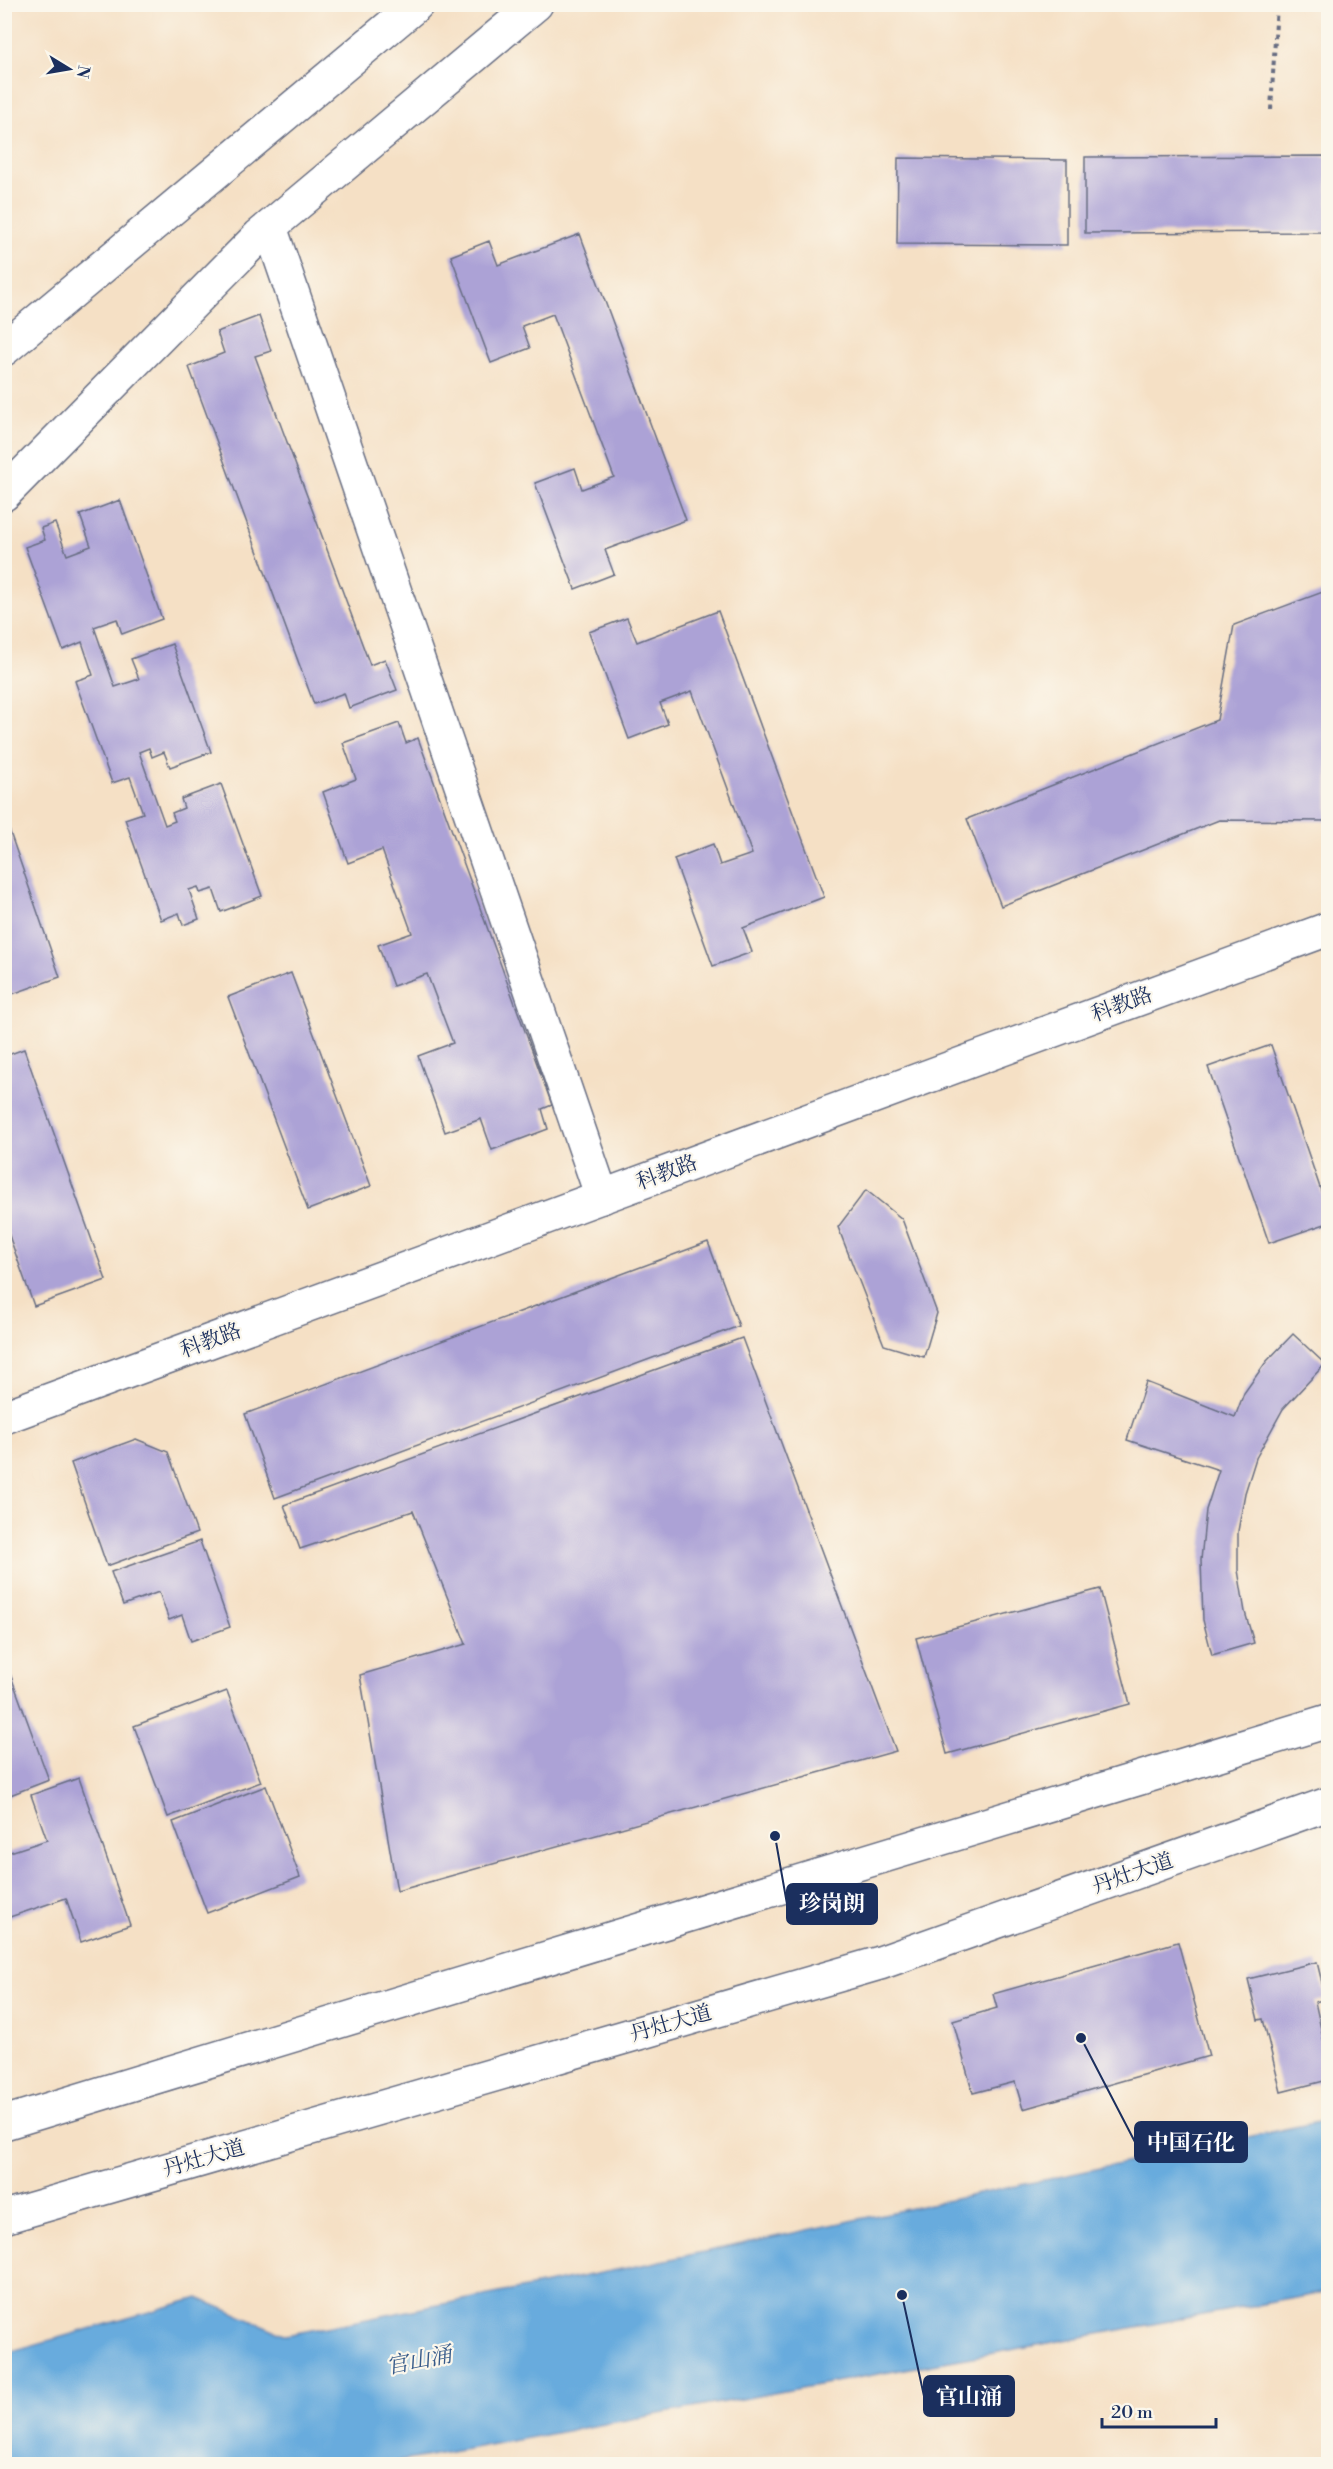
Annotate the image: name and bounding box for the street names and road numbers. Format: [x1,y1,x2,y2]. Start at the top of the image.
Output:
street label: 科教路 [1088,982,1156,1028]
street label: 科教路 [633,1150,701,1196]
street label: 科教路 [177,1318,245,1364]
street label: 丹灶大道 [1089,1848,1177,1900]
street label: 丹灶大道 [627,2000,715,2048]
street label: 丹灶大道 [160,2135,248,2183]

